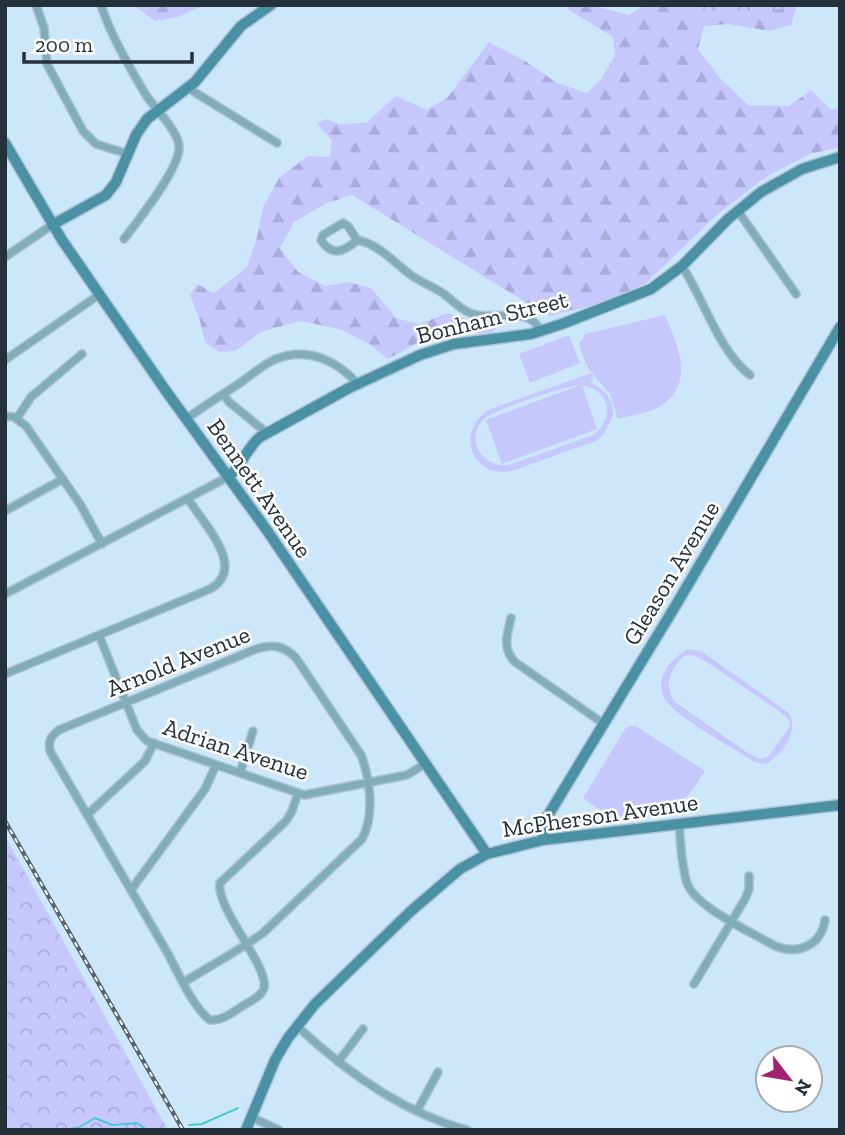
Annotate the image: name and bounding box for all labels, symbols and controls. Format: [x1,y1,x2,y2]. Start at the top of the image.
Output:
scale bar [24,21,192,65]
text: 200 m [35,32,93,57]
street label: Bonham Street [413,284,571,350]
street label: Bennett Avenue [201,413,319,563]
street label: Gleason Avenue [617,496,725,650]
street label: Arnold Avenue [102,619,254,703]
street label: Adrian Avenue [160,712,312,786]
street label: McPherson Avenue [500,787,700,843]
north arrow [754,1044,824,1114]
text: N [790,1075,817,1100]

